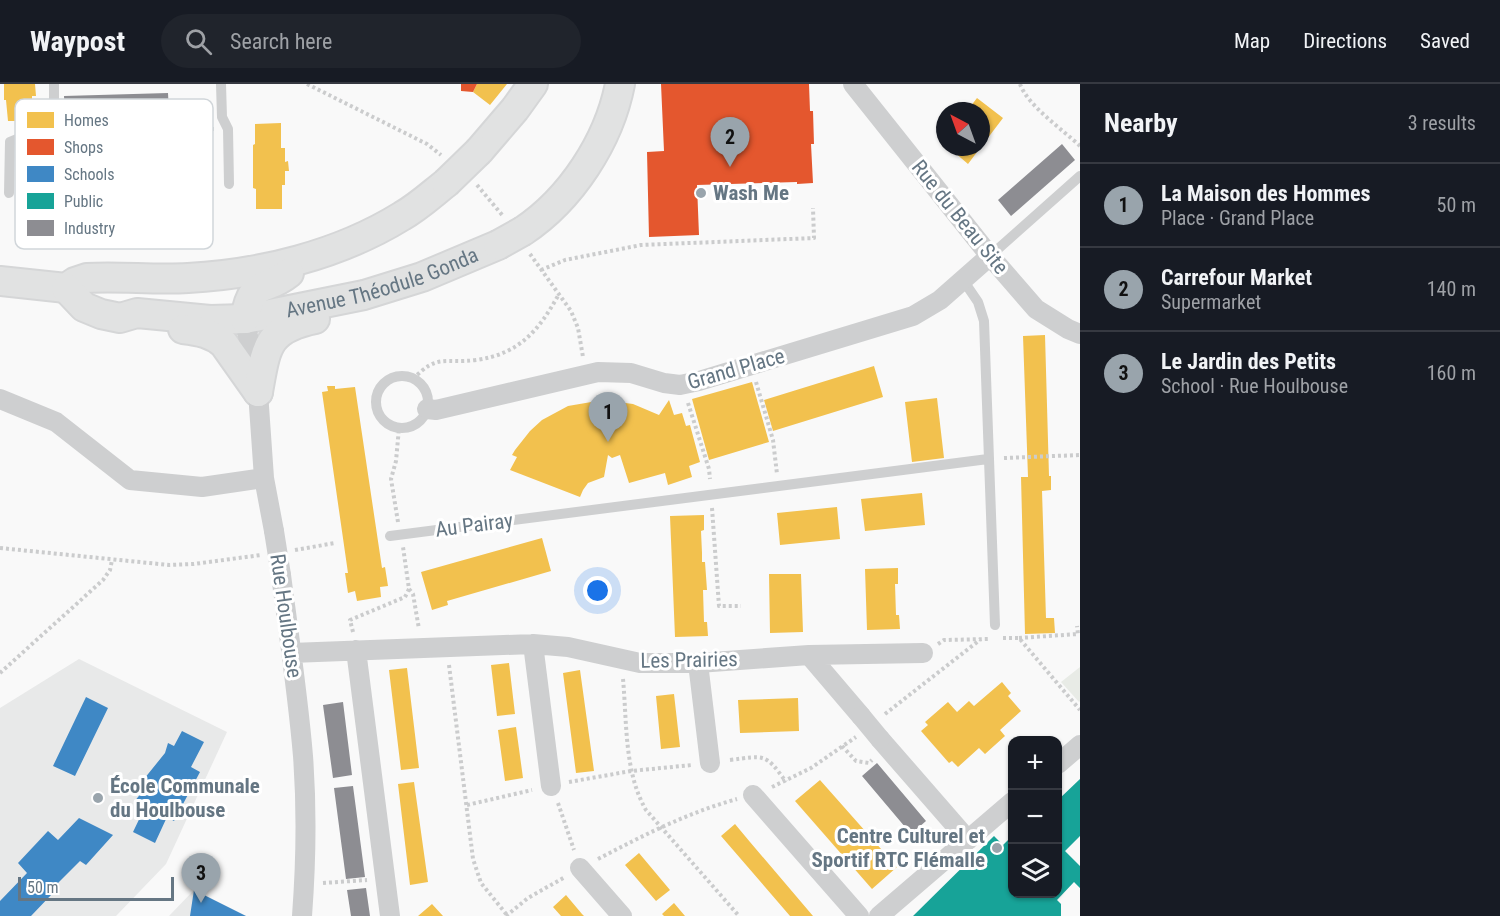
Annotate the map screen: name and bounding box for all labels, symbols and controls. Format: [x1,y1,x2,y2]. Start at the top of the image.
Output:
search box [161,14,581,68]
text: Waypost [30,25,125,58]
icon: search [182,25,215,58]
text: Search here [230,29,332,54]
text: Map [1234,29,1270,53]
text: Directions [1303,29,1387,53]
text: Saved [1420,29,1470,53]
legend [15,99,213,249]
north arrow [936,102,990,156]
text: Nearby [1104,108,1178,138]
text: Homes [64,111,109,130]
text: 3 results [1408,111,1476,135]
pin: 2 [710,118,750,167]
text: Shops [64,138,103,157]
street label: Rue du Beau Site [907,155,1013,279]
text: Schools [64,165,114,184]
place label: Wash Me [713,181,789,205]
text: La Maison des Hommes [1161,181,1370,206]
marker: Wash Me [694,186,708,200]
text: Public [64,192,103,211]
text: 1 [1118,193,1129,217]
text: 50 m [1437,193,1476,217]
text: Place · Grand Place [1161,206,1314,230]
text: Industry [64,219,115,238]
street label: Avenue Théodule Gonda [284,243,482,322]
text: Carrefour Market [1161,265,1312,290]
text: 2 [1118,277,1129,301]
text: 140 m [1427,277,1476,301]
text: Supermarket [1161,290,1261,314]
street label: Grand Place [685,344,787,394]
text: Le Jardin des Petits [1161,349,1336,374]
text: 3 [1118,361,1129,385]
text: 160 m [1427,361,1476,385]
text: School · Rue Houlbouse [1161,374,1348,398]
pin: 1 [588,392,628,442]
street label: Au Pairay [434,508,514,542]
street label: Rue Houlbouse [265,552,307,680]
your location [583,576,612,605]
street label: Les Prairies [640,647,738,673]
map controls [1008,736,1062,898]
button: + [1008,736,1062,790]
place label: École Communale du Houlbouse [110,774,260,822]
button: − [1008,790,1062,844]
marker: École Communale du Houlbouse [91,791,105,805]
place label: Centre Culturel et Sportif RTC Flémalle [811,824,985,872]
marker: Centre Culturel et Sportif RTC Flémalle [990,841,1004,855]
button: layers [1008,844,1062,898]
pin: 3 [182,854,220,903]
scale bar [18,874,174,902]
text: 50 m [27,878,59,897]

